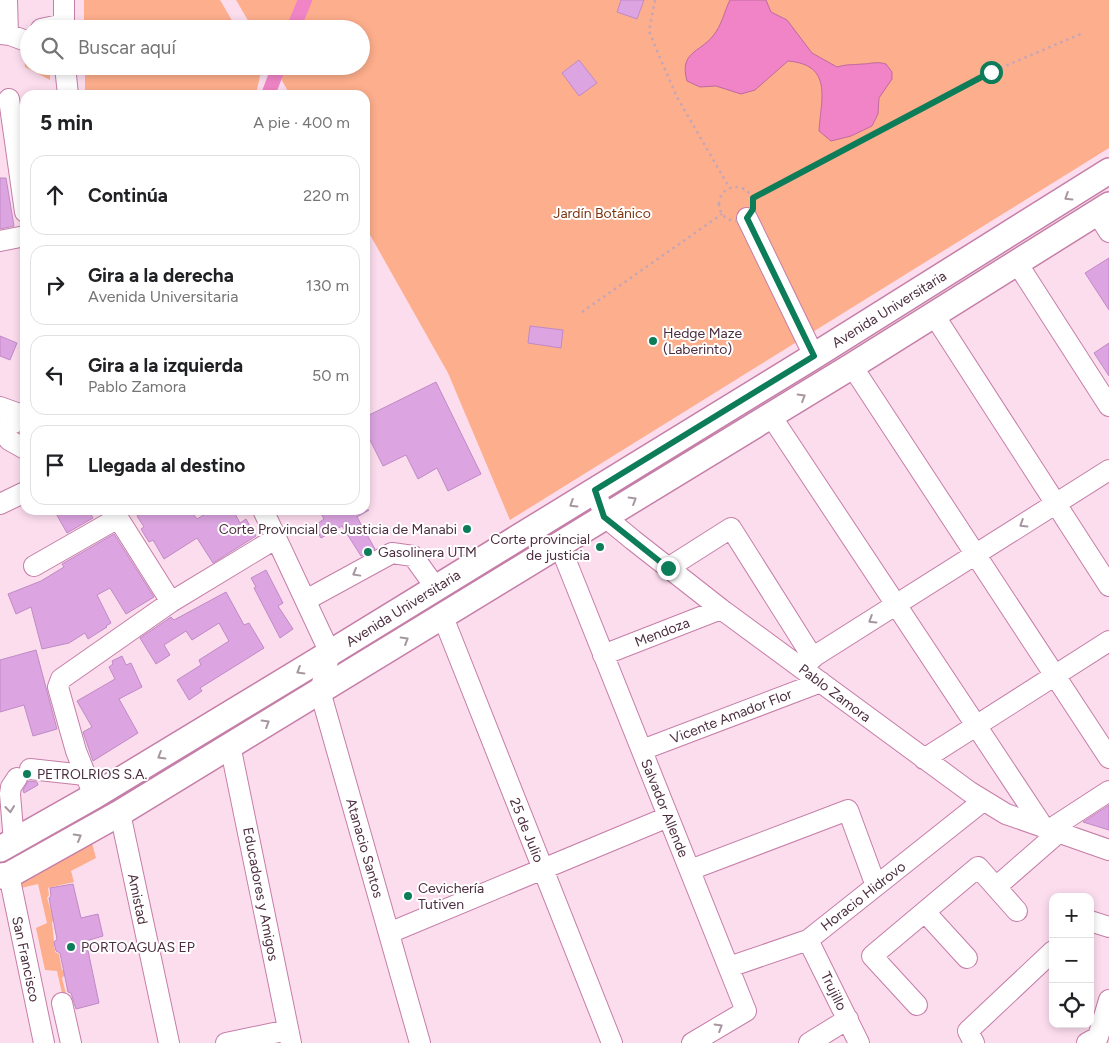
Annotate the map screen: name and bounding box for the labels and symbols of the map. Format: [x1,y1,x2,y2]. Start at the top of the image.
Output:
route start [980,61,1003,84]
one-way arrow [1064,190,1073,200]
park label: Jardín Botánico [553,205,651,222]
street label: Avenida Universitaria [829,267,950,352]
place label: Hedge Maze (Laberinto) [663,325,743,358]
marker: Hedge Maze (Laberinto) [647,335,659,347]
one-way arrow [797,393,806,403]
one-way arrow [628,496,637,506]
one-way arrow [569,497,578,507]
one-way arrow [1020,518,1029,527]
place label: Corte Provincial de Justicia de Manabi [219,521,457,538]
marker: Corte Provincial de Justicia de Manabi [461,523,473,535]
place label: Corte provincial de justicia [490,531,590,564]
marker: Corte provincial de justicia [594,541,606,553]
place label: Gasolinera UTM [378,544,477,561]
marker: Gasolinera UTM [362,546,374,558]
route end [657,557,680,580]
street label: Avenida Universitaria [343,566,464,651]
one-way arrow [352,566,361,576]
street label: Mendoza [632,614,692,651]
one-way arrow [868,614,877,624]
one-way arrow [400,636,409,646]
street label: Pablo Zamora [795,661,874,726]
one-way arrow [297,665,306,675]
street label: Vicente Amador Flor [668,685,795,748]
one-way arrow [261,720,270,730]
one-way arrow [158,749,167,759]
street label: Salvador Allende [637,757,692,860]
place label: PETROLRIOS S.A. [37,766,147,783]
marker: PETROLRIOS S.A. [21,768,33,780]
street label: 25 de Julio [506,795,547,865]
street label: Atanacio Santos [342,796,387,900]
one-way arrow [5,806,16,814]
street label: Educadores y Amigos [239,826,282,962]
one-way arrow [72,833,81,843]
street label: Horacio Hidrovo [818,858,909,935]
street label: Amistad [124,872,151,926]
place label: Cevichería Tutiven [418,880,484,913]
marker: Cevichería Tutiven [402,890,414,902]
street label: San Francisco [8,915,43,1004]
place label: PORTOAGUAS EP [81,939,195,956]
marker: PORTOAGUAS EP [65,941,77,953]
street label: Trujillo [817,969,850,1013]
one-way arrow [714,1023,723,1033]

